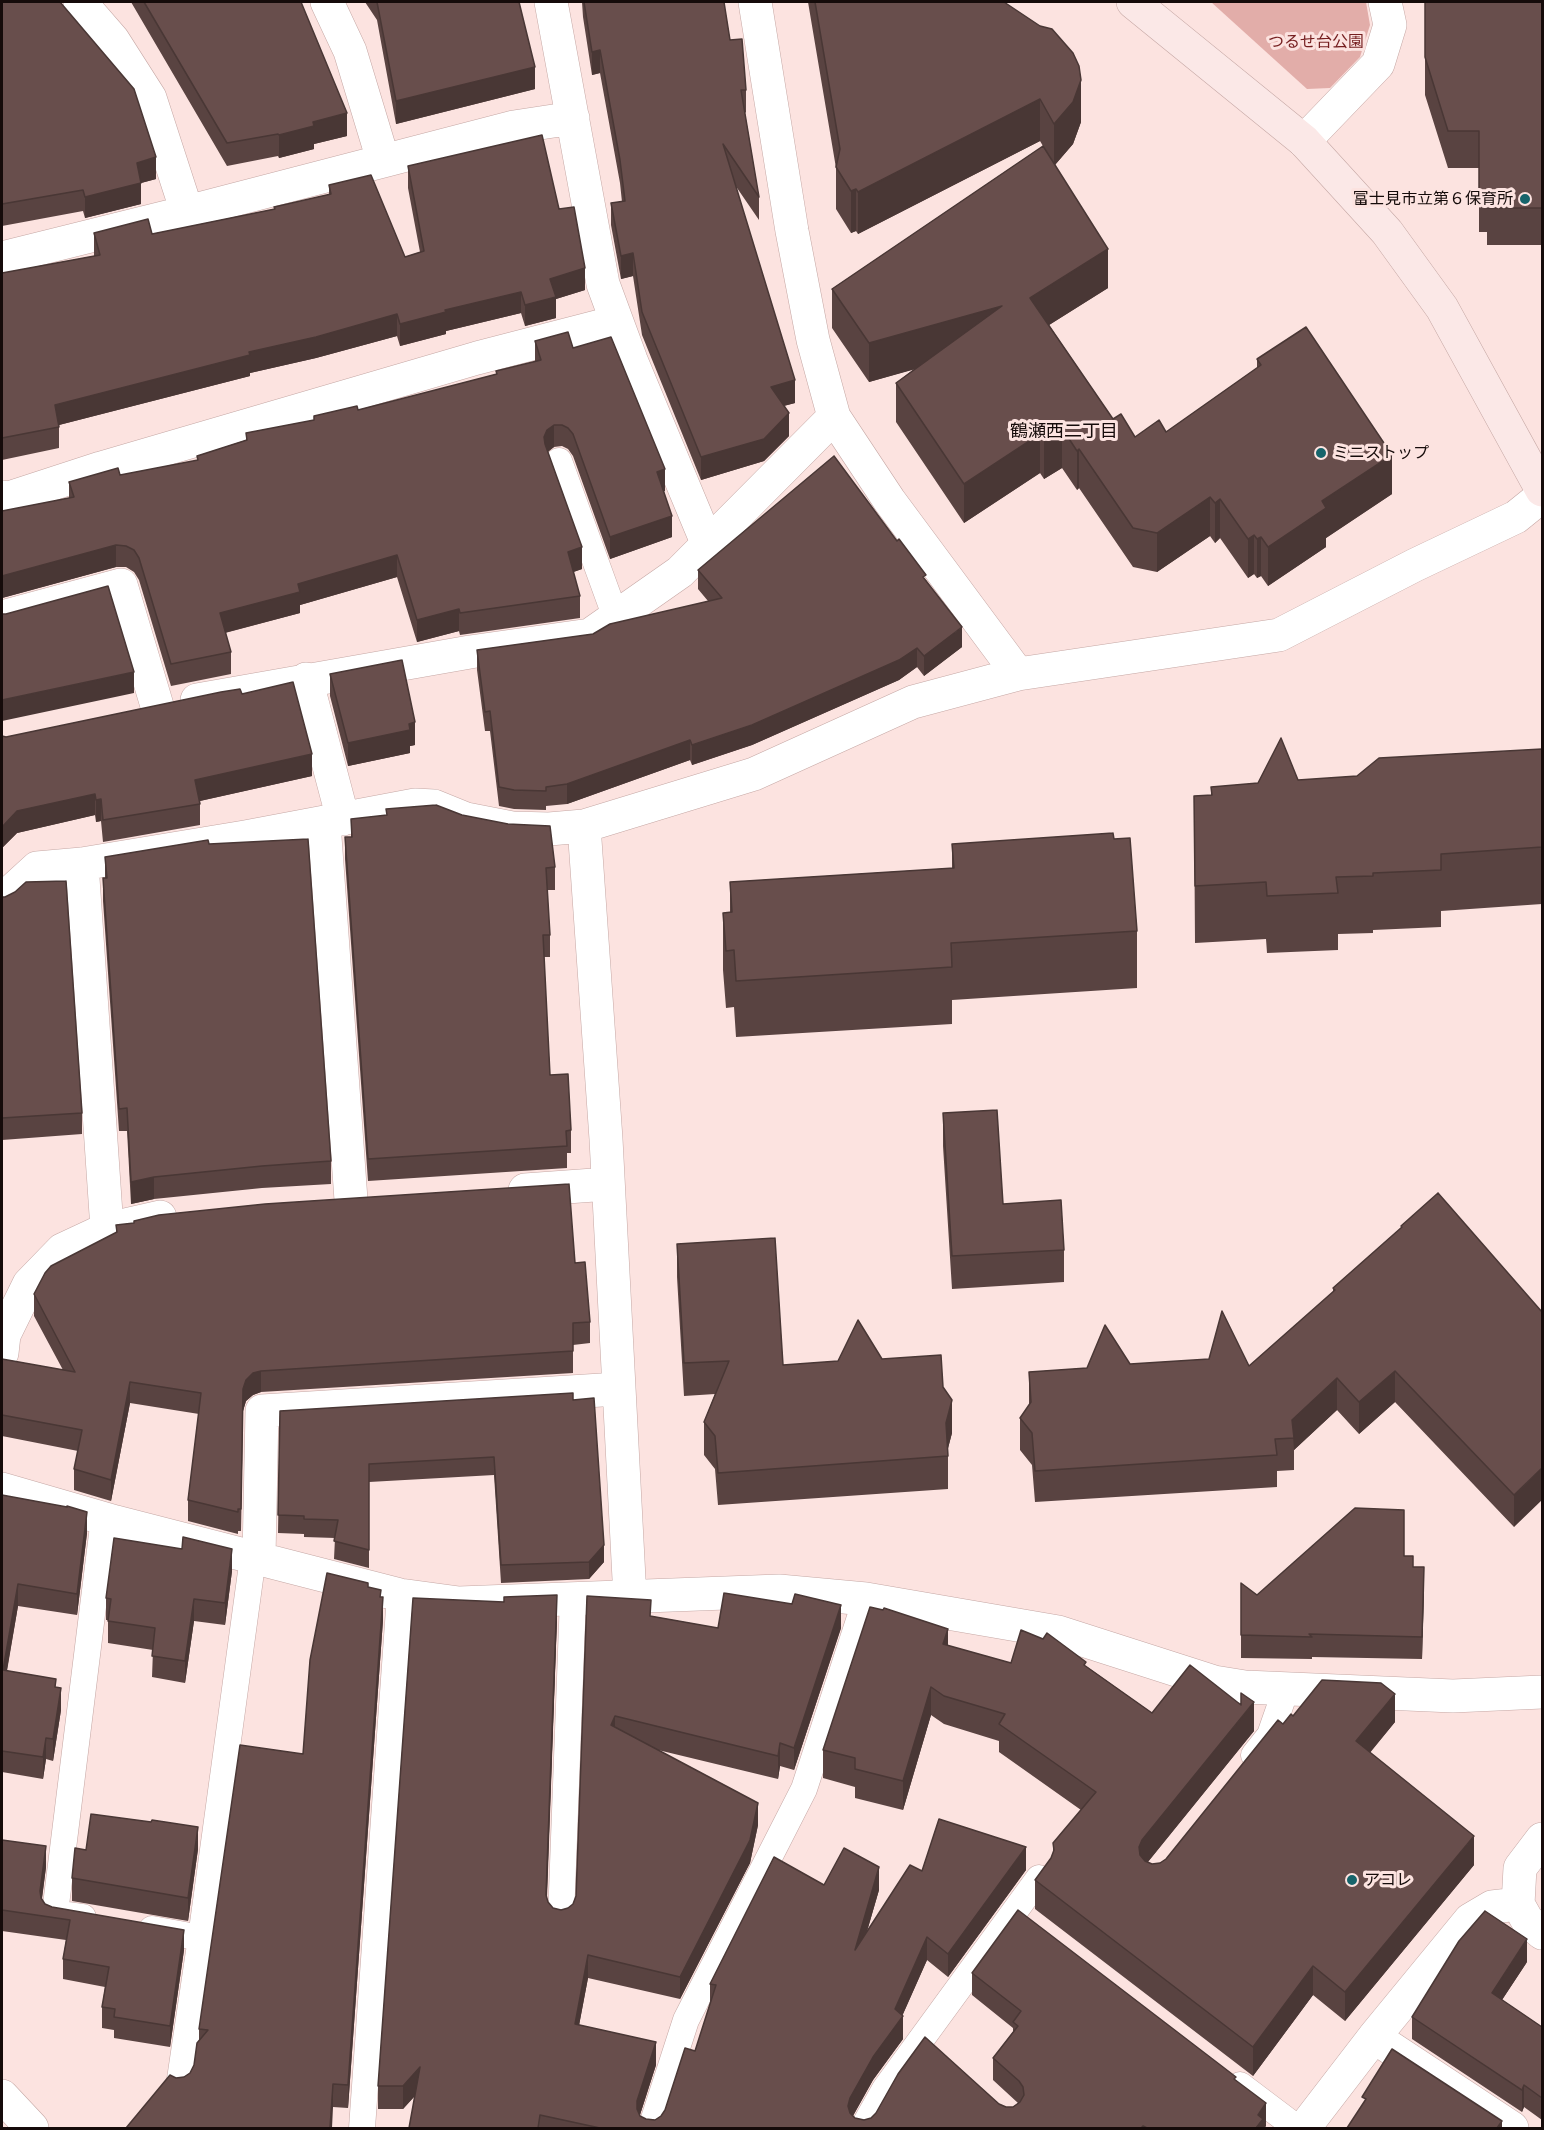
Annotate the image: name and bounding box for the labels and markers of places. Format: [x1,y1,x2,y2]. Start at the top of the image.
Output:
place label: 富士見市立第６保育所 [1353,189,1513,209]
marker: 富士見市立第６保育所 [1518,192,1532,206]
place label: ミニストップ [1333,443,1429,463]
marker: ミニストップ [1314,446,1328,460]
place label: アコレ [1364,1870,1412,1890]
marker: アコレ [1345,1873,1359,1887]

